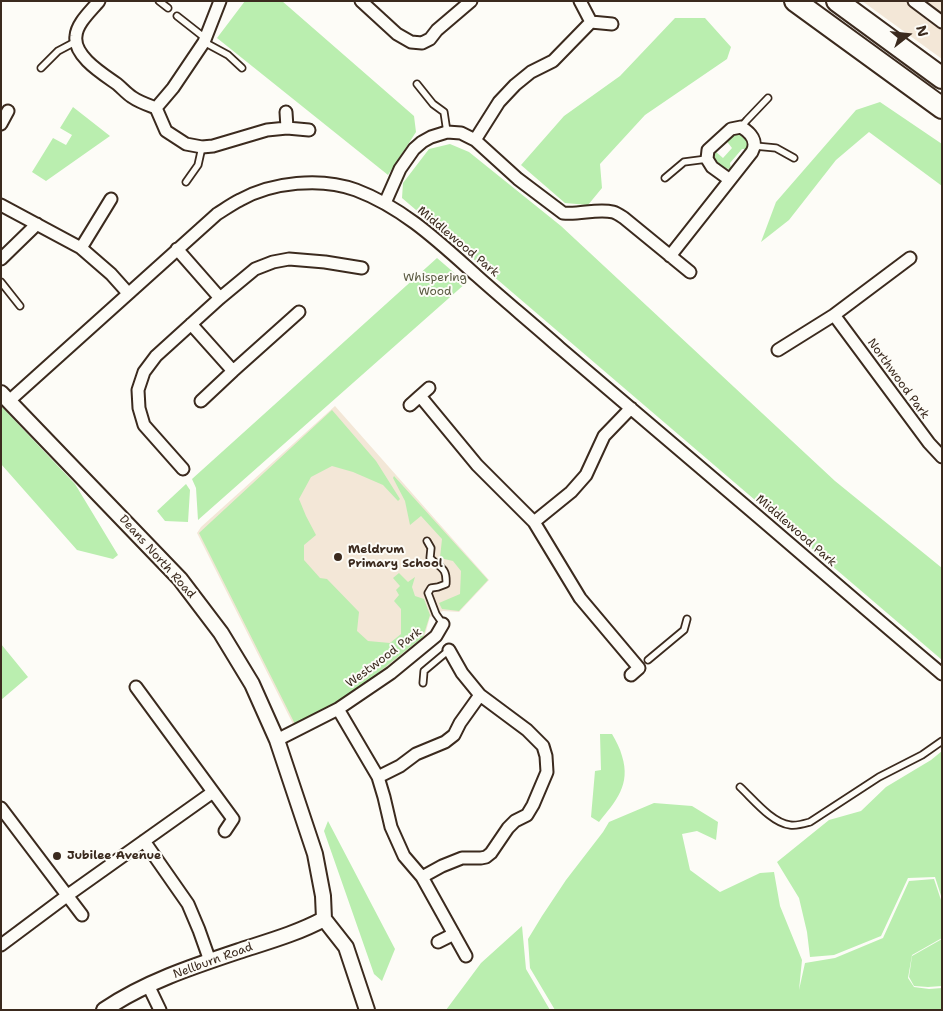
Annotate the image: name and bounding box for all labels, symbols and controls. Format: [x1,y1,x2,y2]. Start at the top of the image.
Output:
north arrow [883,10,933,60]
text: N [912,23,933,39]
street label: Middlewood Park [414,204,502,280]
park label: Whispering Wood [403,271,467,299]
street label: Northwood Park [864,336,932,422]
street label: Middlewood Park [753,492,839,570]
street label: Deans North Road [116,512,198,602]
place label: Meldrum Primary School [348,543,443,571]
marker: Meldrum Primary School [332,551,344,563]
street label: Westwood Park [343,625,425,691]
place label: Jubilee Avenue [67,849,161,863]
marker: Jubilee Avenue [51,850,63,862]
street label: Nellburn Road [171,940,255,982]

